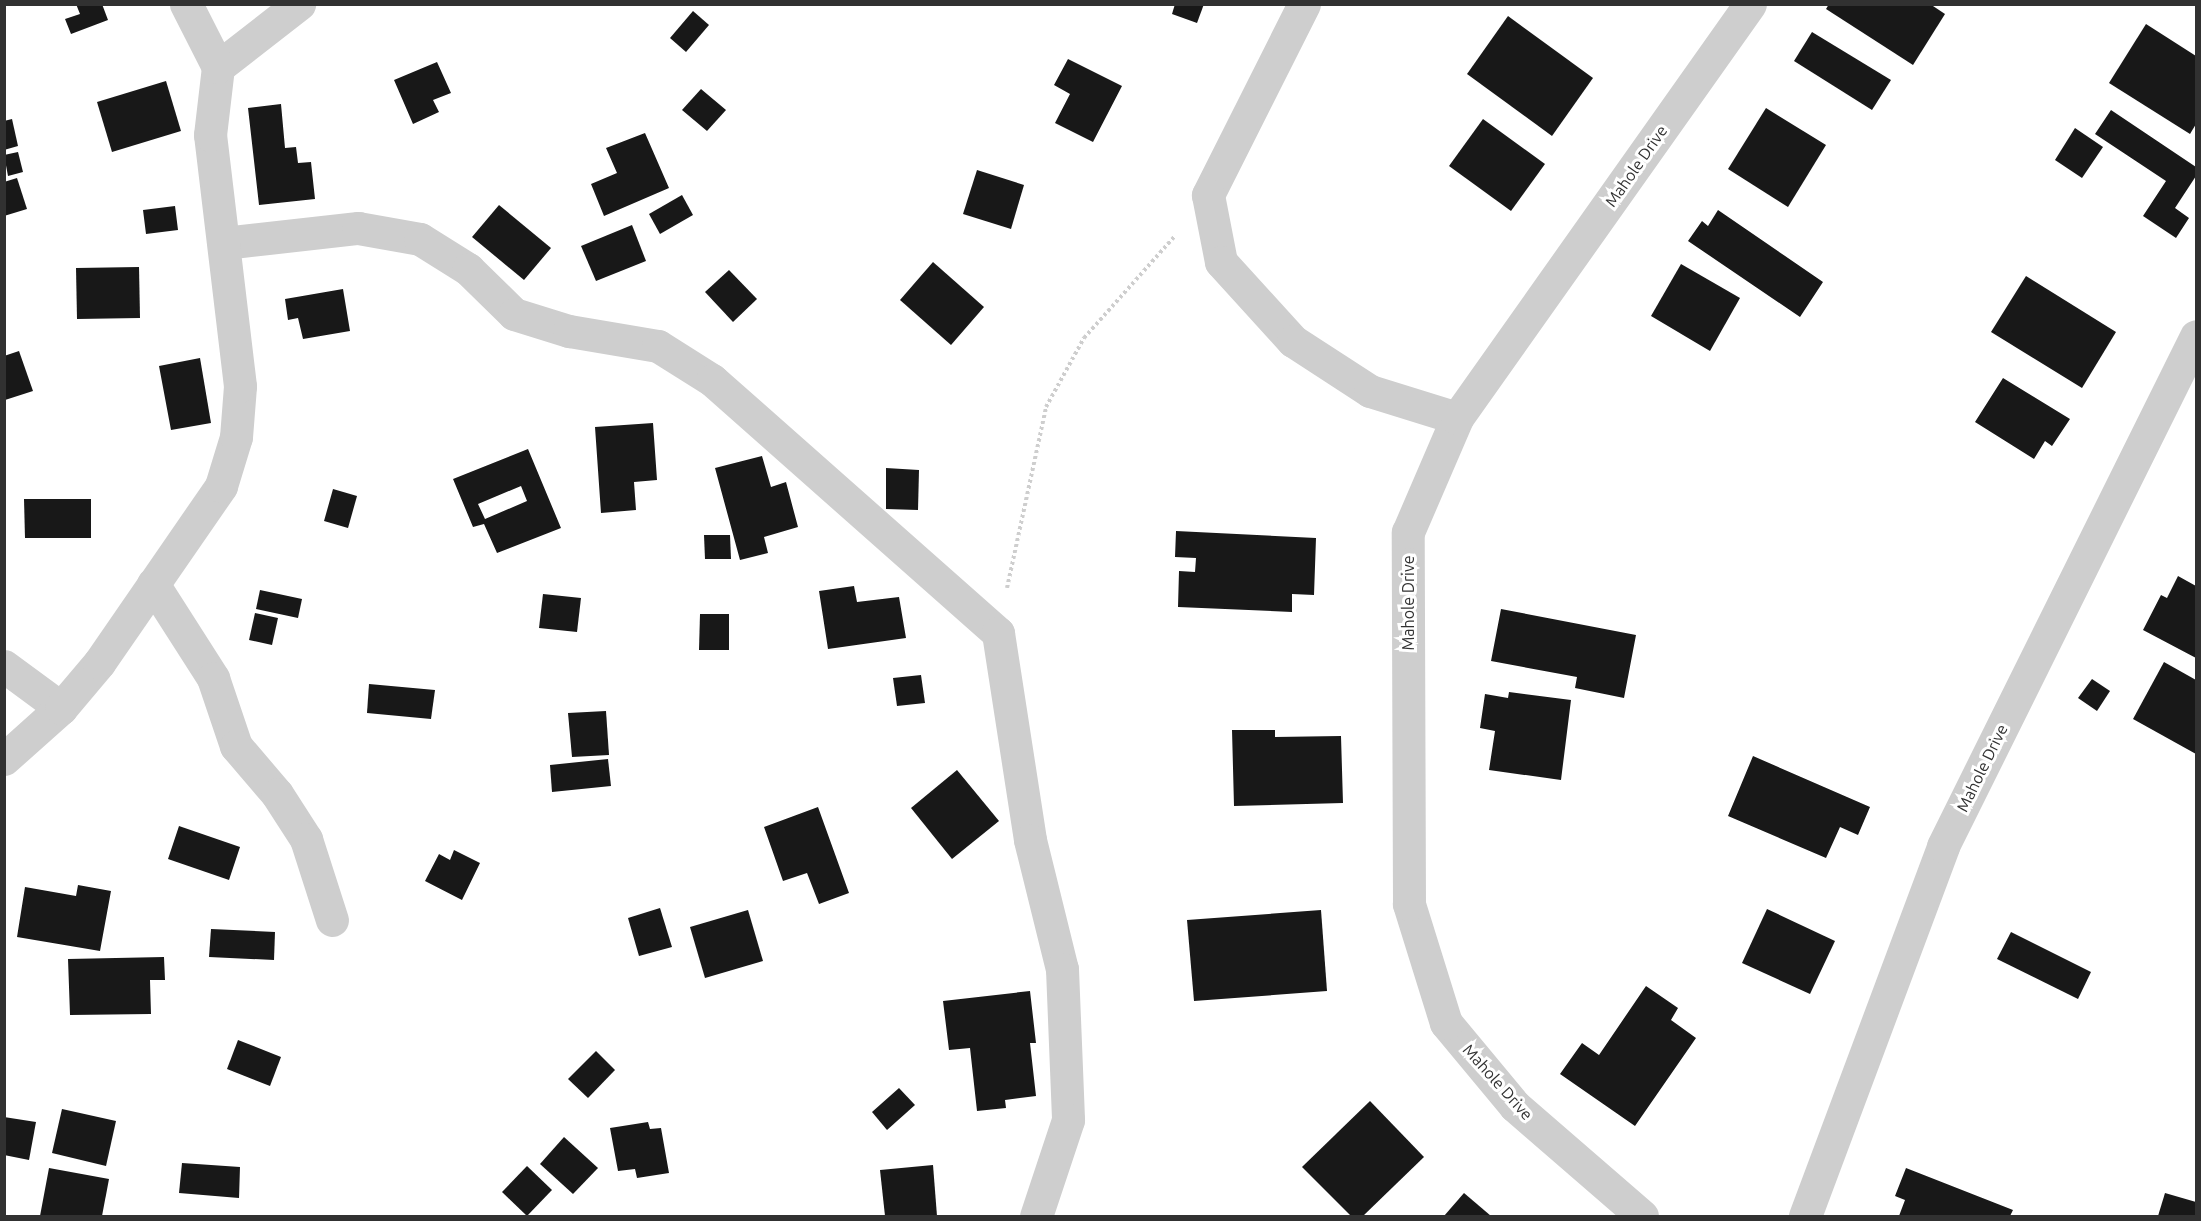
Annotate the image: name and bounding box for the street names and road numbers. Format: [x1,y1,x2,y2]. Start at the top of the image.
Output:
street label: Mahole Drive [1601,122,1671,210]
street label: Mahole Drive [1398,555,1418,651]
street label: Mahole Drive [1953,721,2011,815]
street label: Mahole Drive [1459,1040,1537,1124]

